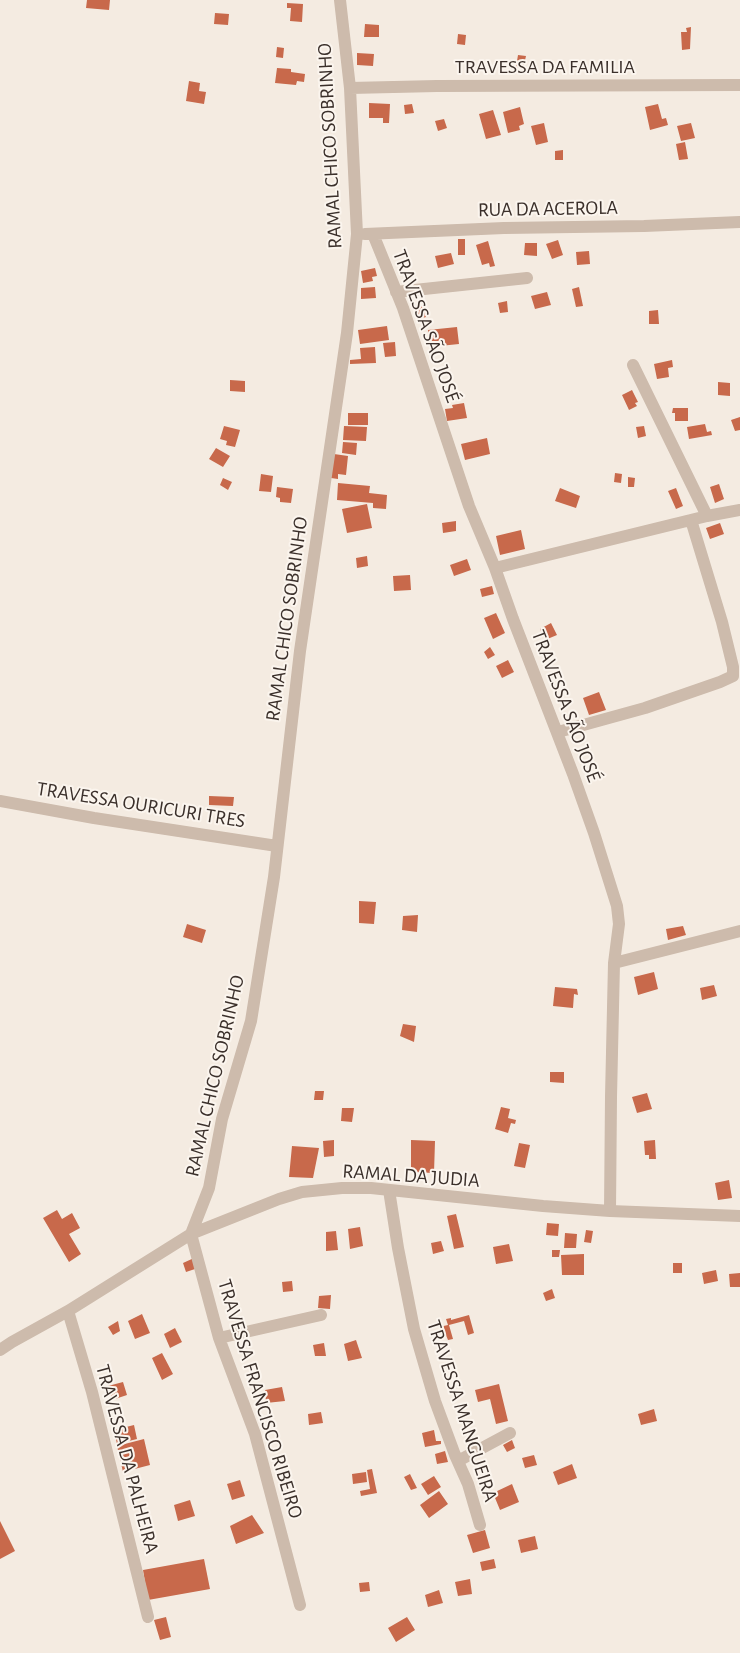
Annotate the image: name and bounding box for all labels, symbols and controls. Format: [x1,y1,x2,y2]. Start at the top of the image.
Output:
street label: RAMAL CHICO SOBRINHO [313,42,347,250]
street label: TRAVESSA DA FAMILIA [455,55,635,79]
street label: RUA DA ACEROLA [478,196,618,222]
street label: TRAVESSA SÃO JOSÉ [387,246,465,406]
street label: RAMAL CHICO SOBRINHO [261,515,313,723]
street label: TRAVESSA SÃO JOSÉ [526,627,606,785]
street label: TRAVESSA OURICURI TRES [35,777,247,833]
street label: RAMAL CHICO SOBRINHO [180,973,250,1179]
street label: RAMAL DA JUDIA [341,1159,481,1193]
street label: TRAVESSA FRANCISCO RIBEIRO [212,1277,308,1521]
street label: TRAVESSA MANGUEIRA [421,1317,503,1505]
street label: TRAVESSA DA PALHEIRA [90,1362,164,1556]

